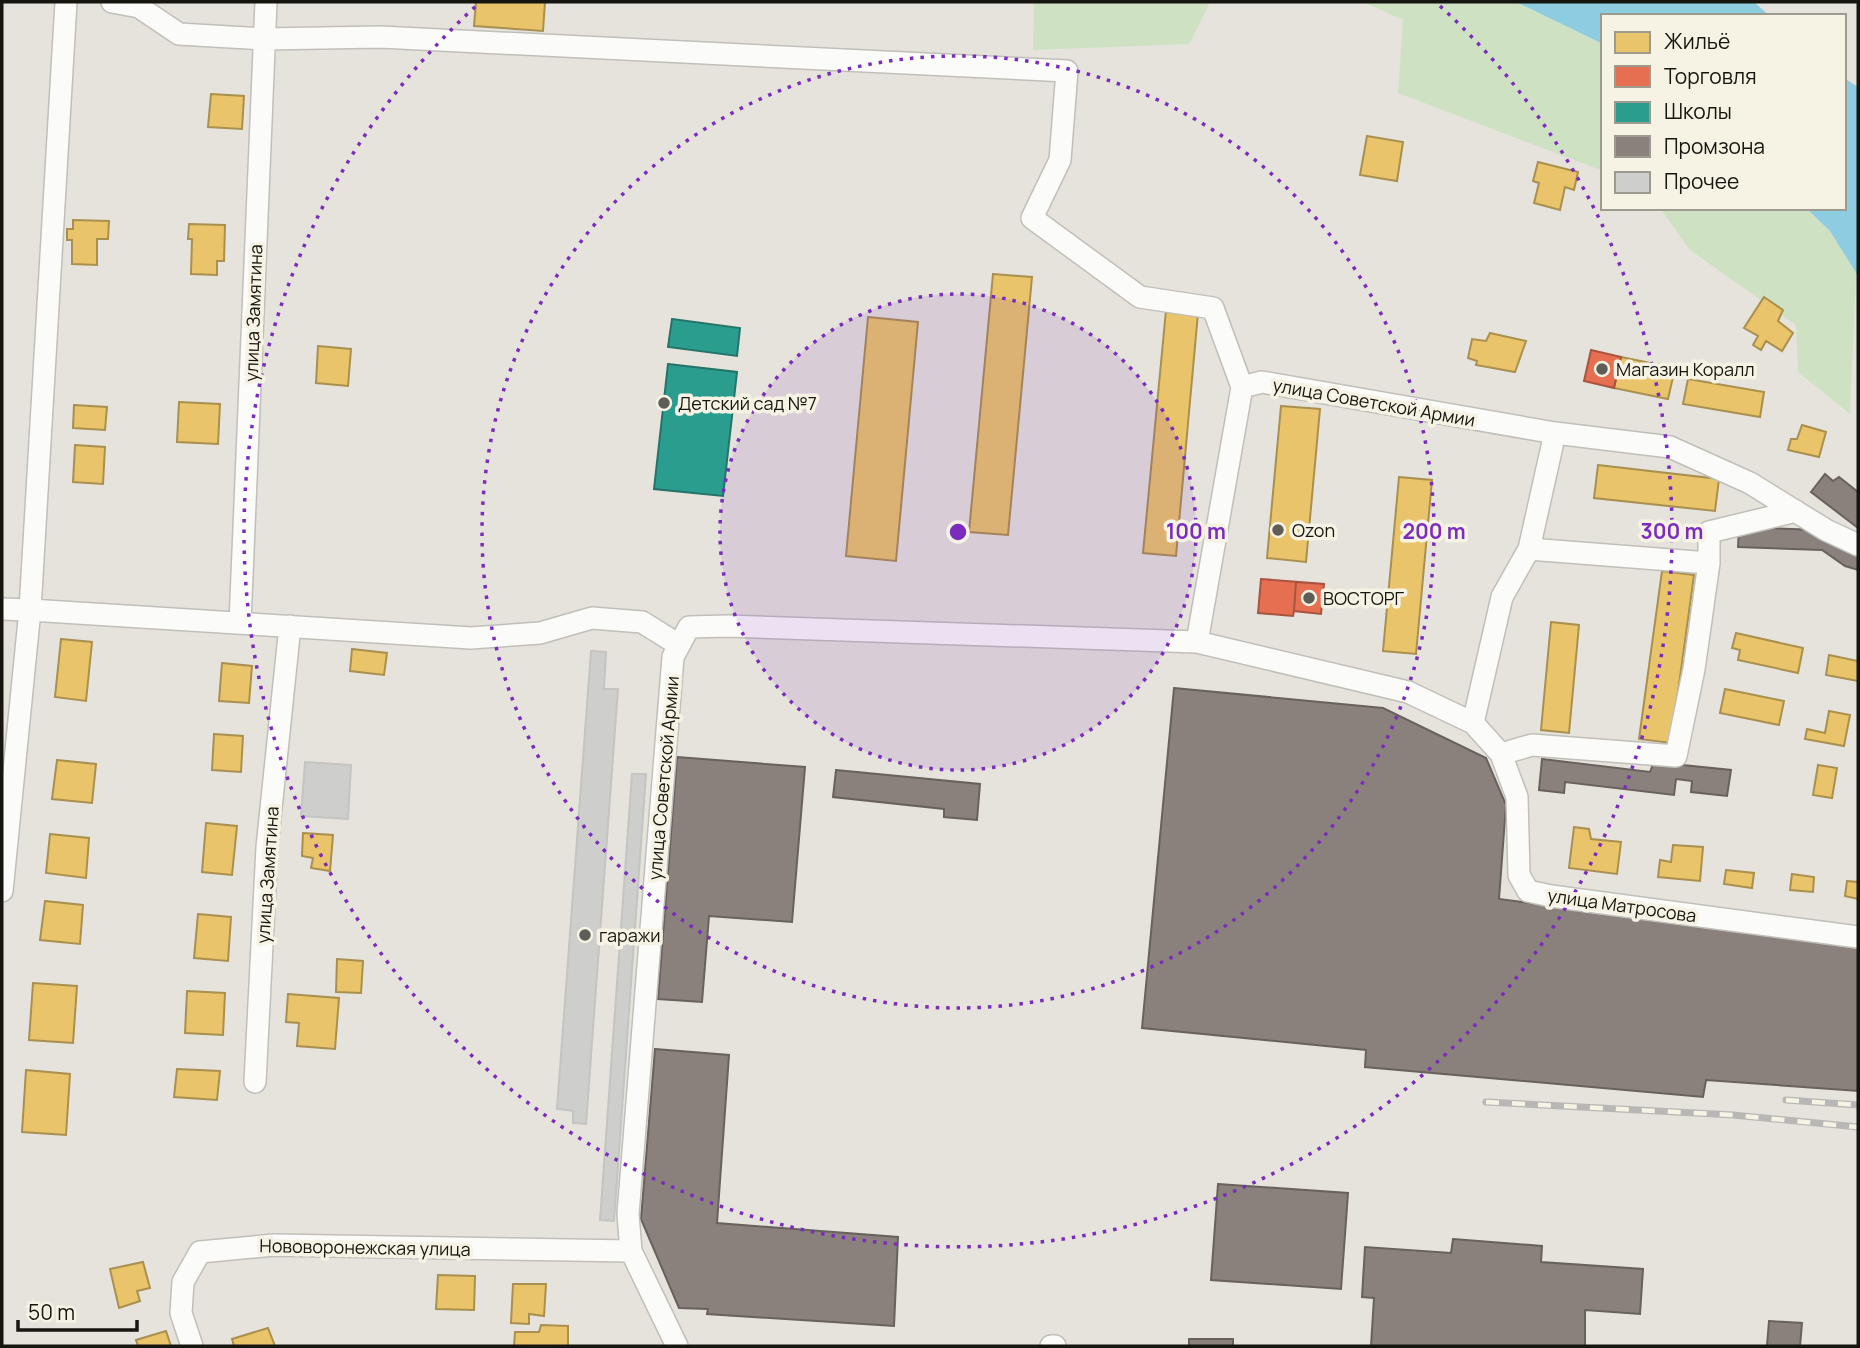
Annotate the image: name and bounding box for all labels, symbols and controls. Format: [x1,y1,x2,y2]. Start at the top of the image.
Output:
legend [1601,14,1846,210]
text: Жильё [1664,27,1730,55]
text: Торговля [1664,62,1757,90]
text: Школы [1664,97,1732,125]
text: Промзона [1664,132,1765,160]
text: Прочее [1664,167,1739,195]
street label: улица Замятина [239,244,267,382]
place label: Магазин Коралл [1616,357,1755,381]
marker: Магазин Коралл [1594,361,1610,377]
street label: улица Советской Армии [1271,372,1477,432]
place label: Детский сад №7 [678,391,817,415]
marker: Детский сад №7 [656,395,672,411]
text: 100 m [1166,517,1226,545]
text: 200 m [1402,517,1466,545]
text: 300 m [1641,517,1703,545]
place label: Ozon [1292,518,1335,542]
centre of rings [946,520,970,544]
marker: Ozon [1270,522,1286,538]
place label: ВОСТОРГ [1323,586,1405,610]
marker: ВОСТОРГ [1301,590,1317,606]
street label: улица Советской Армии [642,675,684,881]
street label: улица Замятина [250,806,284,944]
street label: улица Матросова [1546,883,1698,927]
place label: гаражи [599,923,660,947]
marker: гаражи [577,927,593,943]
street label: Нововоронежская улица [259,1233,471,1261]
scale bar [18,1288,136,1332]
text: 50 m [28,1298,75,1326]

